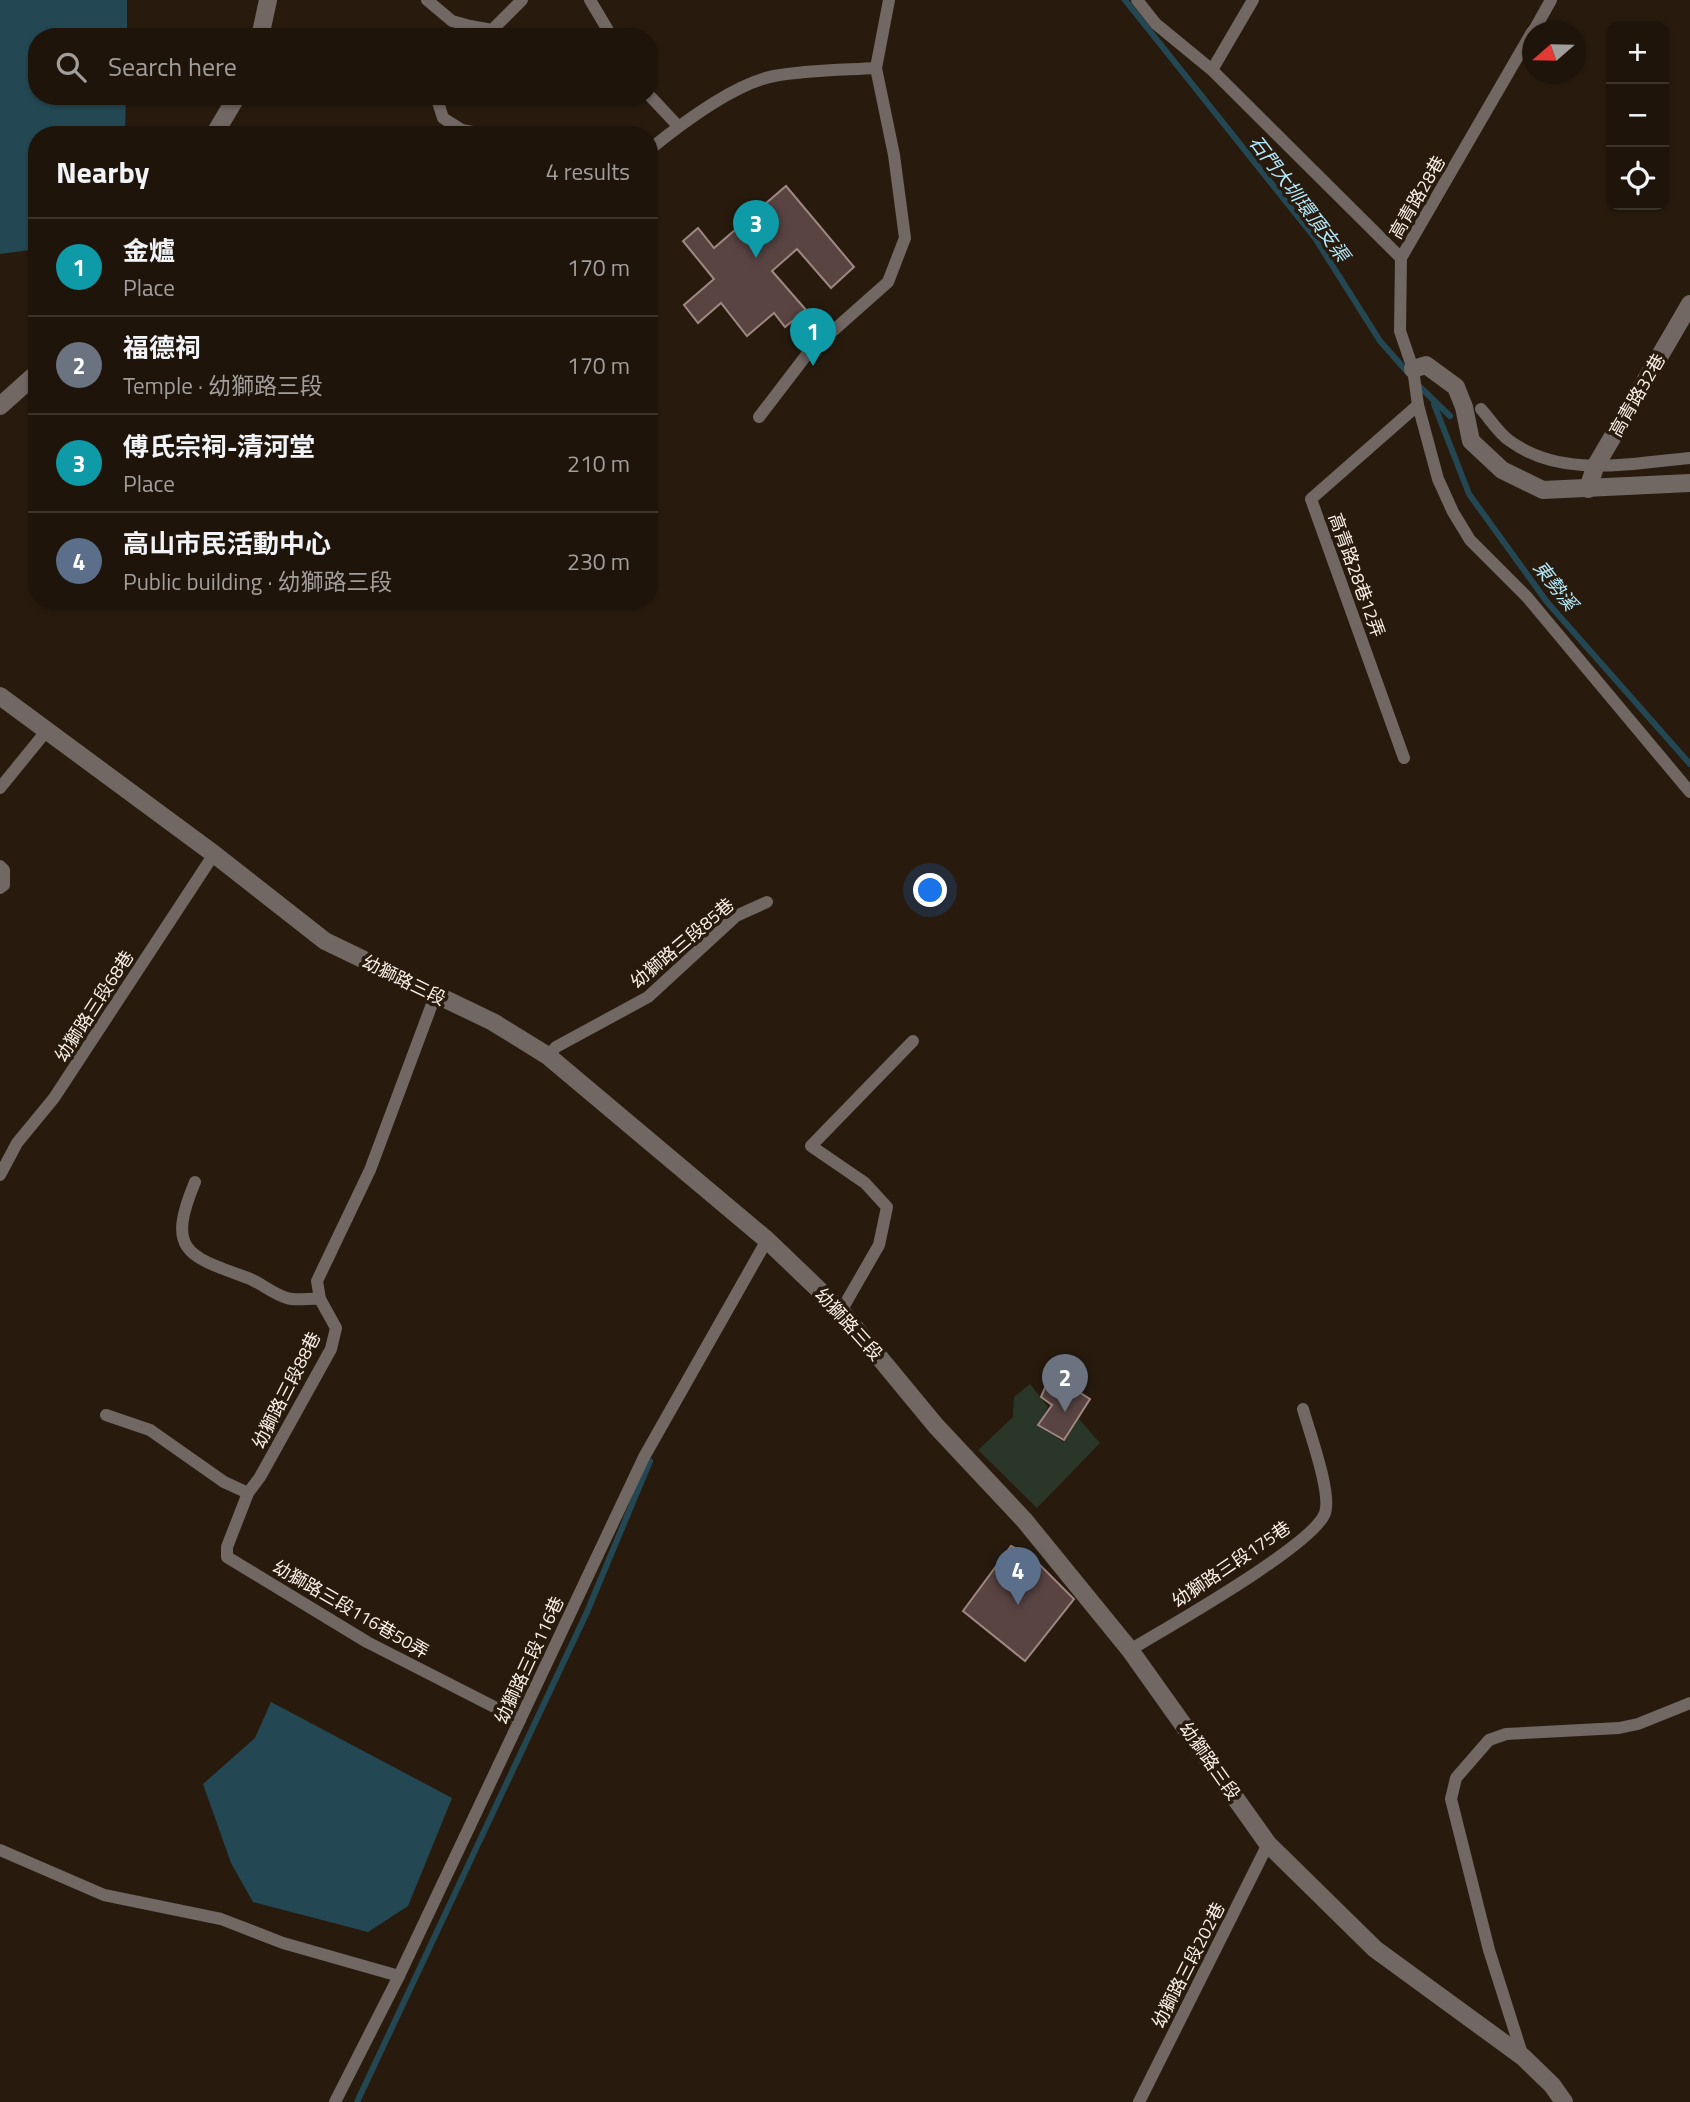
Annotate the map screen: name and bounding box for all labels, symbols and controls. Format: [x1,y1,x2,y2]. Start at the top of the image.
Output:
north arrow [1522,21,1585,84]
map controls [1606,21,1669,210]
button: + [1606,21,1669,84]
search box [28,28,658,105]
text: Search here [108,47,237,86]
icon: search [52,48,90,86]
button: − [1606,84,1669,147]
water label: 石門大圳環頂支渠 [1243,129,1359,270]
button: locate [1606,147,1669,210]
text: Nearby [56,149,149,195]
street label: 高青路28巷 [1382,150,1452,244]
text: 4 results [546,154,630,189]
pin: 3 [733,200,779,258]
text: 金爐 [123,231,175,270]
text: 1 [73,250,85,285]
text: 170 m [567,250,630,285]
text: Place [123,270,175,305]
pin: 1 [790,308,836,366]
text: 福德祠 [123,328,201,367]
text: 2 [73,348,85,383]
text: 170 m [567,348,630,383]
street label: 高青路32巷 [1602,348,1672,442]
text: Temple · 幼獅路三段 [123,368,323,403]
text: 傅氏宗祠-清河堂 [123,427,316,466]
text: 3 [73,446,85,481]
text: 210 m [567,446,630,481]
text: Place [123,466,175,501]
street label: 高青路28巷12弄 [1322,509,1392,641]
text: 高山市民活動中心 [123,524,331,563]
text: 4 [73,544,85,579]
text: 230 m [567,544,630,579]
water label: 東勢溪 [1527,554,1587,619]
text: Public building · 幼獅路三段 [123,564,393,599]
your location [913,873,947,907]
street label: 幼獅路三段85巷 [624,891,740,995]
street label: 幼獅路三段68巷 [48,945,140,1067]
street label: 幼獅路三段 [358,948,450,1012]
street label: 幼獅路三段 [809,1282,889,1366]
street label: 幼獅路三段88巷 [245,1327,327,1453]
pin: 2 [1042,1354,1088,1412]
street label: 幼獅路三段175巷 [1166,1514,1296,1614]
pin: 4 [995,1547,1041,1605]
street label: 幼獅路三段116巷50弄 [268,1553,434,1665]
street label: 幼獅路三段116巷 [488,1592,570,1728]
street label: 幼獅路三段 [1173,1716,1247,1806]
street label: 幼獅路三段202巷 [1145,1897,1231,2033]

